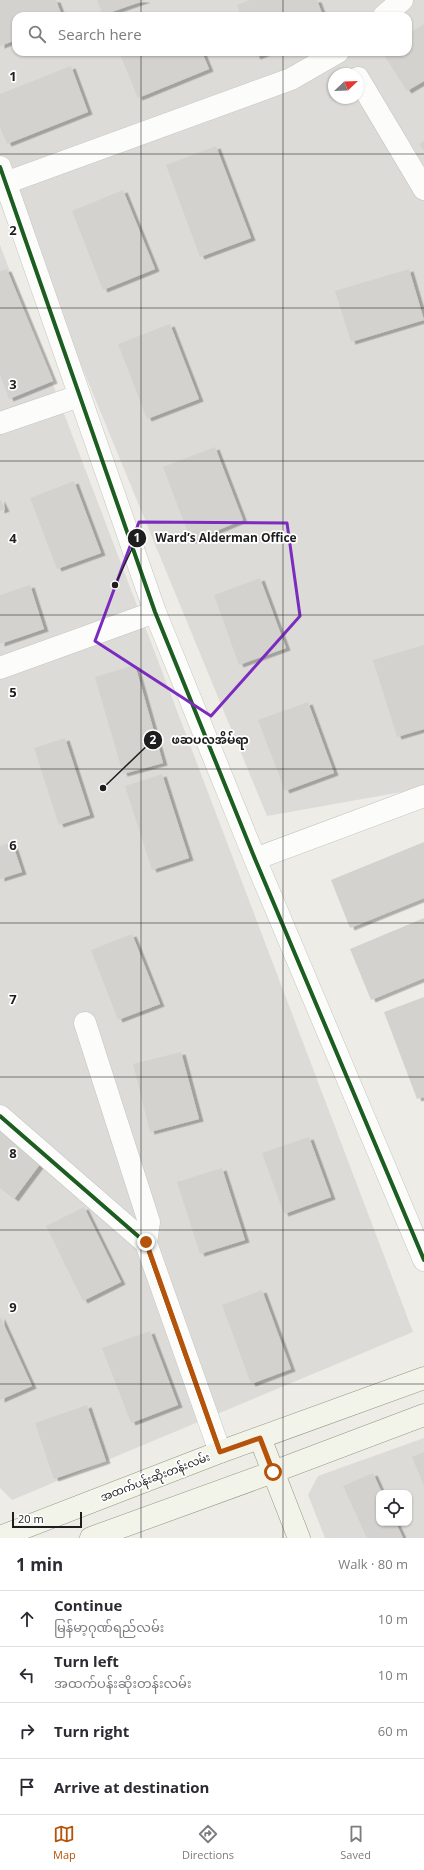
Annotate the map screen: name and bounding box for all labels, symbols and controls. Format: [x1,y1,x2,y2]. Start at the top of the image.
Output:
search box [12,12,412,56]
icon: search [26,23,48,45]
text: Search here [58,24,142,44]
text: 1 [9,67,17,85]
north arrow [328,68,364,104]
text: 2 [9,221,17,239]
text: 3 [9,375,17,393]
callout: Ward’s Alderman Office [127,526,305,550]
text: 4 [9,529,17,547]
text: 1 [134,529,140,546]
text: Ward’s Alderman Office [155,529,297,546]
text: 5 [9,683,17,701]
callout: ဖဆပလအိမ်ရာ [143,728,257,752]
text: ဖဆပလအိမ်ရာ [171,730,249,750]
text: 2 [150,731,157,748]
text: 6 [9,836,17,854]
text: 7 [9,990,17,1008]
text: 8 [9,1144,17,1162]
route end [137,1233,155,1251]
text: 9 [9,1298,17,1316]
street label: အထက်ပန်းဆိုးတန်းလမ်း [98,1449,213,1506]
route start [264,1463,282,1481]
map controls [376,1490,412,1526]
button: locate [376,1490,412,1526]
scale bar [12,1510,82,1529]
text: 20 m [18,1511,44,1526]
text: 1 min [16,1553,63,1576]
text: Walk · 80 m [338,1555,408,1573]
text: Continue [54,1595,122,1615]
icon: ahead [16,1608,38,1630]
text: 10 m [378,1610,408,1628]
text: မြန်မာ့ဂုဏ်ရည်လမ်း [54,1618,164,1636]
text: Turn left [54,1651,119,1671]
icon: left [16,1664,38,1686]
text: 10 m [378,1666,408,1684]
text: အထက်ပန်းဆိုးတန်းလမ်း [54,1674,191,1692]
icon: right [16,1720,38,1742]
text: Turn right [54,1721,129,1741]
text: 60 m [378,1722,408,1740]
icon: arrive [16,1776,38,1798]
text: Arrive at destination [54,1777,209,1797]
tab: Map [53,1823,76,1862]
tab: Directions [182,1823,234,1862]
tab: Saved [340,1823,371,1862]

